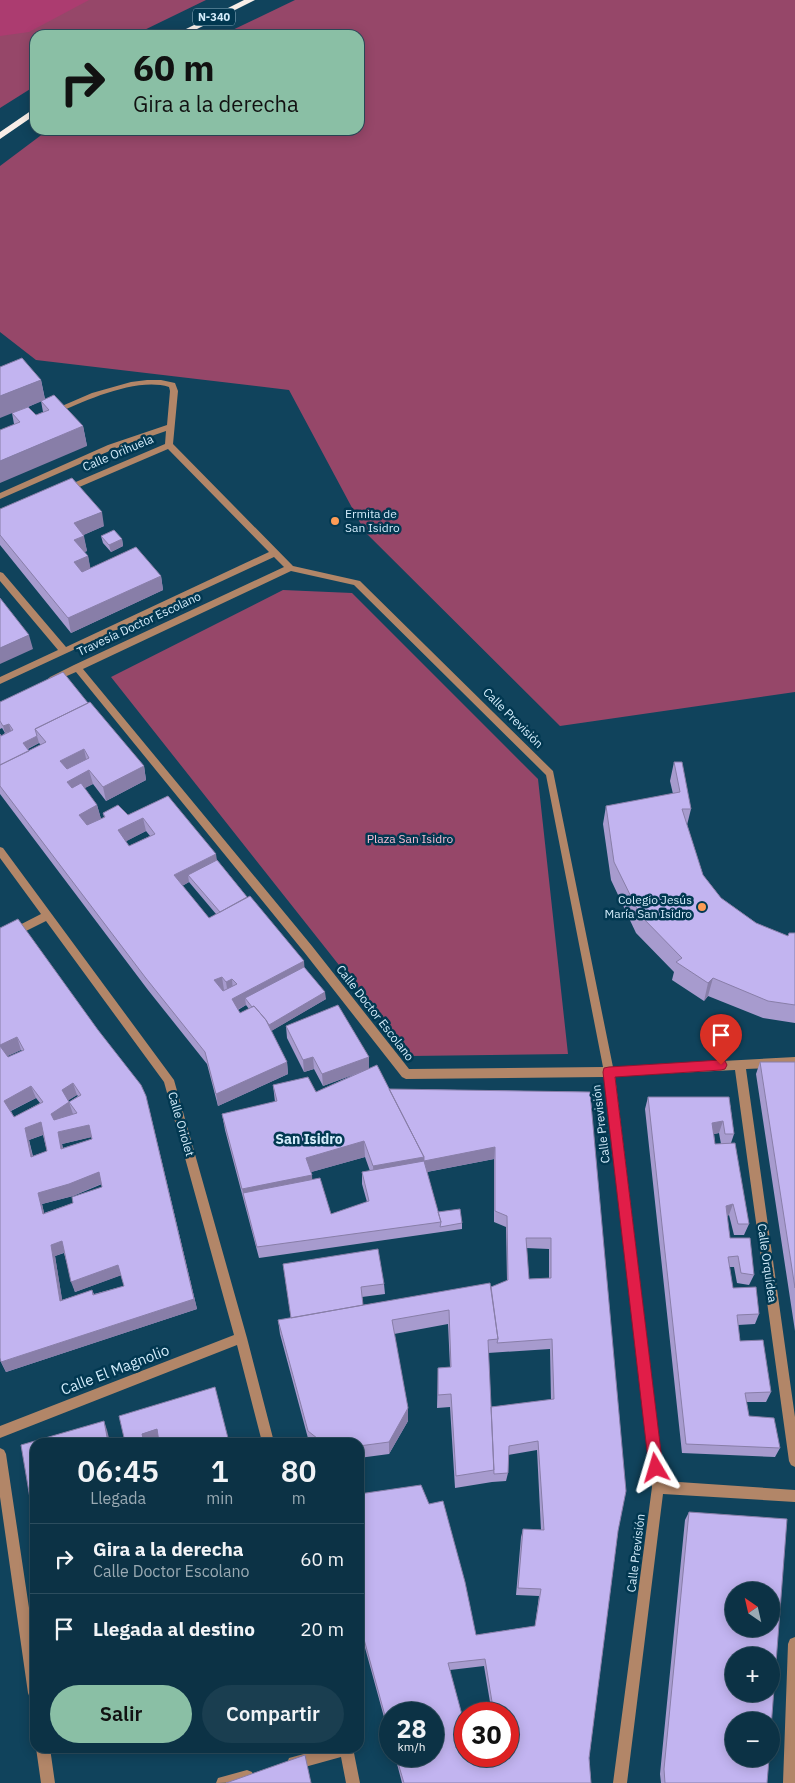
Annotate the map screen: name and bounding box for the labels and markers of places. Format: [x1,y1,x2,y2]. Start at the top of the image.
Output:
place label: Ermita de San Isidro [345,506,400,535]
marker: Ermita de San Isidro [329,515,341,527]
place label: Colegio Jesús María San Isidro [605,892,692,921]
marker: Colegio Jesús María San Isidro [696,901,708,913]
pin [700,1014,742,1065]

